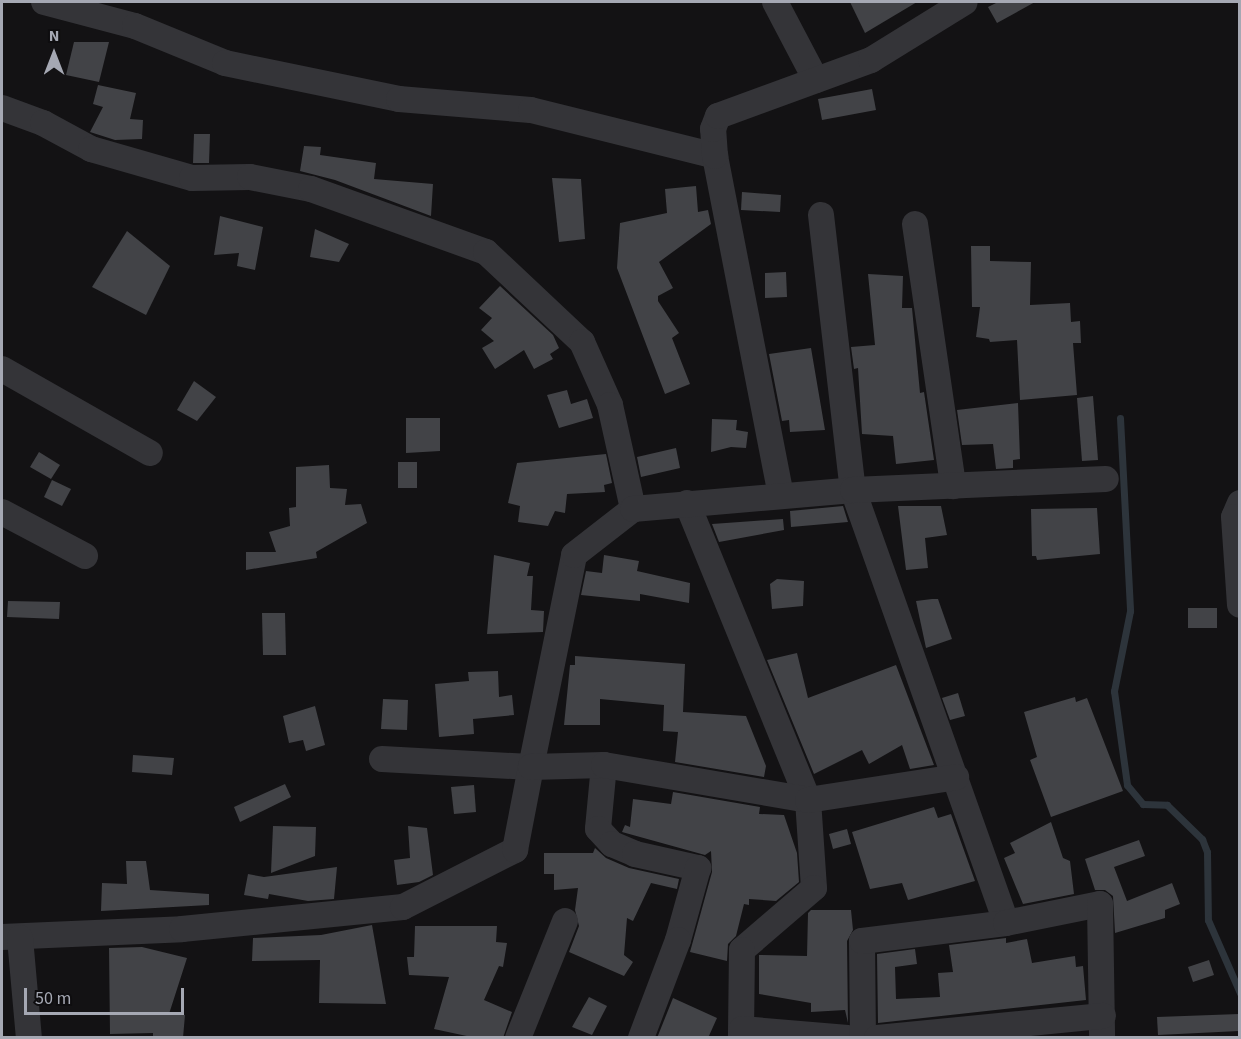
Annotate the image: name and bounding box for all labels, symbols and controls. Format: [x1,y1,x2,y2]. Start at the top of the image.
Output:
north arrow [24,24,84,84]
text: N [49,25,59,47]
scale bar [27,976,188,1014]
text: 50 m [35,986,71,1011]

